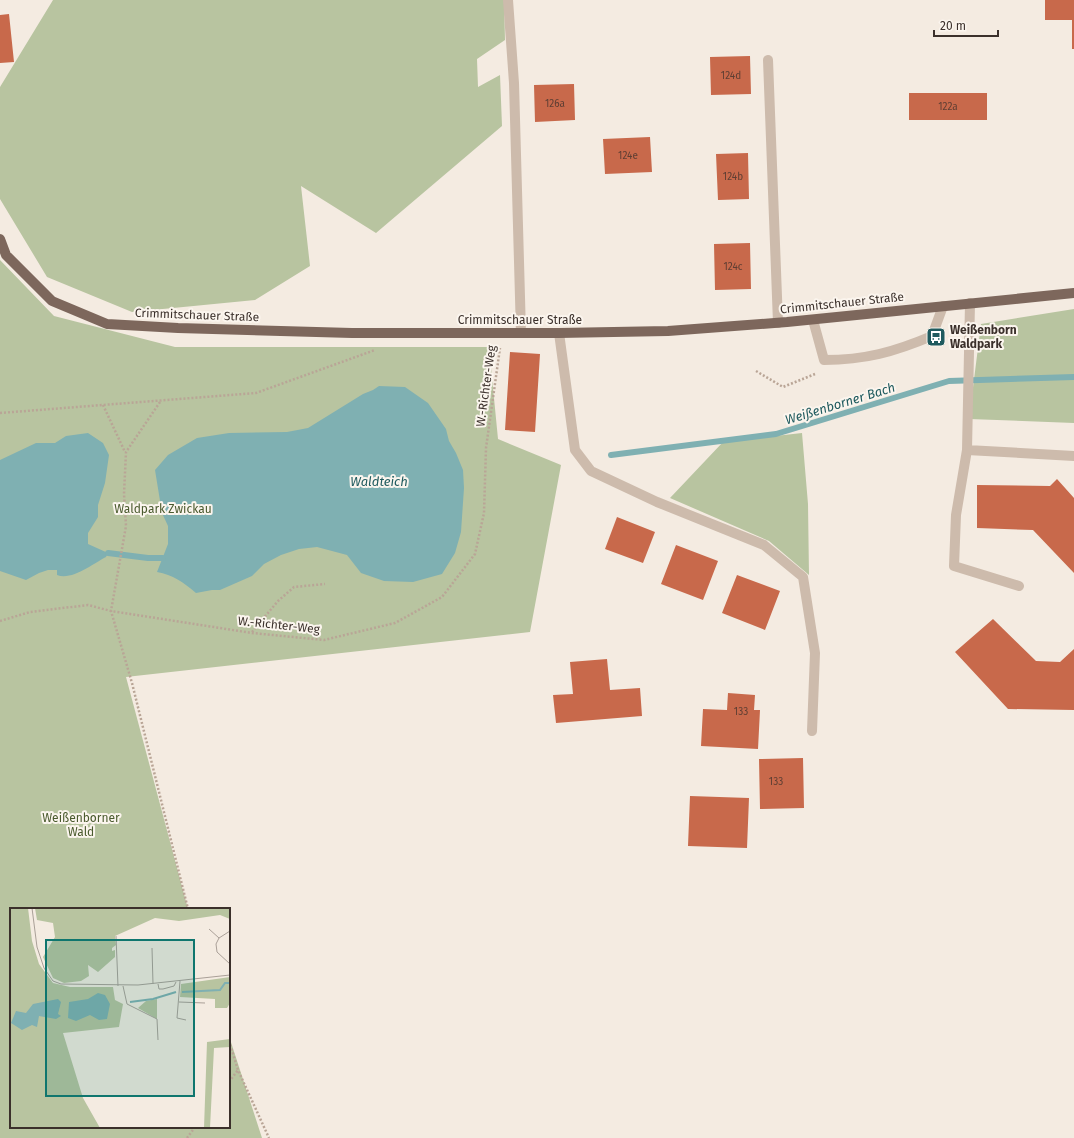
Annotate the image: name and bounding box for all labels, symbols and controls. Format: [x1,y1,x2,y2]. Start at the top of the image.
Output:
scale bar [934,12,998,38]
text: 20 m [940,19,966,33]
house number: 124d [721,70,741,82]
house number: 126a [545,98,565,110]
house number: 122a [938,101,958,113]
house number: 124e [618,150,638,162]
house number: 124b [723,171,743,183]
house number: 124c [723,261,743,273]
street label: Crimmitschauer Straße [779,290,905,316]
street label: Crimmitschauer Straße [135,306,259,324]
street label: Crimmitschauer Straße [458,313,582,327]
place label: Weißenborn Waldpark [950,323,1017,351]
bus stop icon: Weißenborn Waldpark [925,326,947,348]
street label: W.-Richter-Weg [473,343,499,428]
water label: Weißenborner Bach [783,380,897,427]
water label: Waldteich [350,474,408,489]
park label: Waldpark Zwickau [114,502,212,516]
street label: W.-Richter-Weg [237,614,321,636]
house number: 133 [734,706,748,718]
house number: 133 [769,776,783,788]
park label: Weißenborner Wald [42,811,120,839]
inset map [10,908,230,1128]

